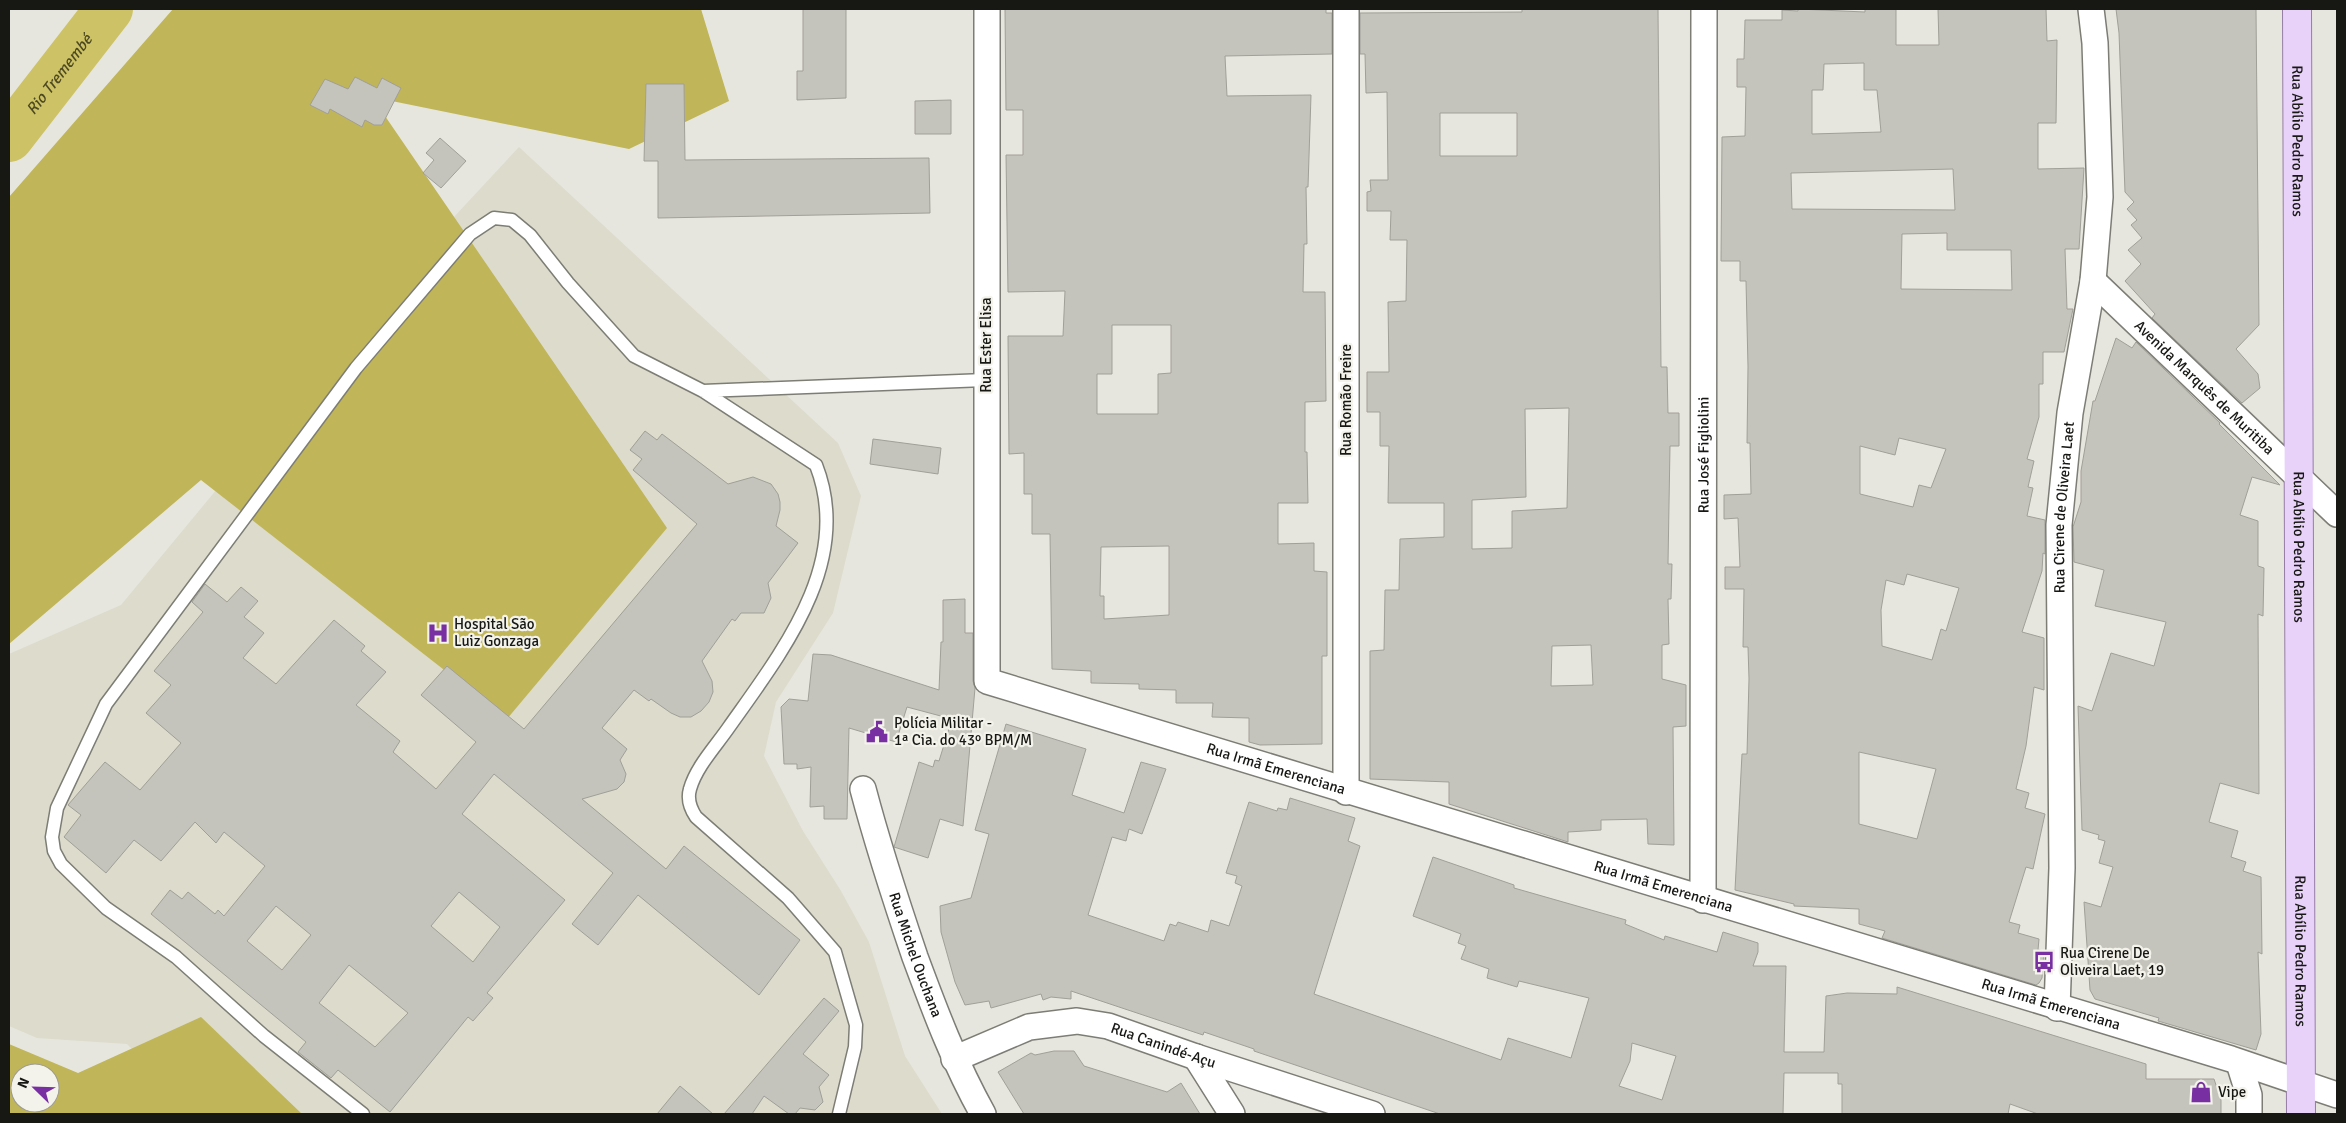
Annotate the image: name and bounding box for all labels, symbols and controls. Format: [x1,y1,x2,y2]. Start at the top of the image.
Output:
water label: Rio Tremembé [22,29,98,119]
street label: Rua Abílio Pedro Ramos [2288,65,2307,217]
street label: Rua Ester Elisa [977,297,995,393]
street label: Avenida Marquês de Muritiba [2131,316,2278,458]
street label: Rua Romão Freire [1337,344,1355,456]
street label: Rua José Figliolini [1694,397,1713,513]
street label: Rua Cirene de Oliveira Laet [2050,421,2078,593]
street label: Rua Abílio Pedro Ramos [2290,471,2308,623]
place label: Hospital São Luiz Gonzaga [454,615,539,650]
hospital icon: Hospital São Luiz Gonzaga [425,620,451,646]
place label: Polícia Militar - 1ª Cia. do 43º BPM/M [894,714,1032,749]
public building icon: Polícia Militar - 1ª Cia. do 43º BPM/M [864,719,890,745]
street label: Rua Irmã Emerenciana [1204,739,1348,798]
street label: Rua Irmã Emerenciana [1592,857,1735,916]
street label: Rua Abílio Pedro Ramos [2291,875,2310,1027]
street label: Rua Michel Ouchana [885,890,946,1020]
place label: Rua Cirene De Oliveira Laet, 19 [2060,944,2164,979]
bus stop icon: Rua Cirene De Oliveira Laet, 19 [2031,949,2057,975]
street label: Rua Irmã Emerenciana [1979,975,2123,1034]
street label: Rua Canindé-Açu [1109,1019,1218,1072]
north arrow [10,1063,60,1113]
text: N [14,1075,33,1091]
shop icon: Vipe [2188,1079,2214,1105]
place label: Vipe [2218,1083,2246,1101]

